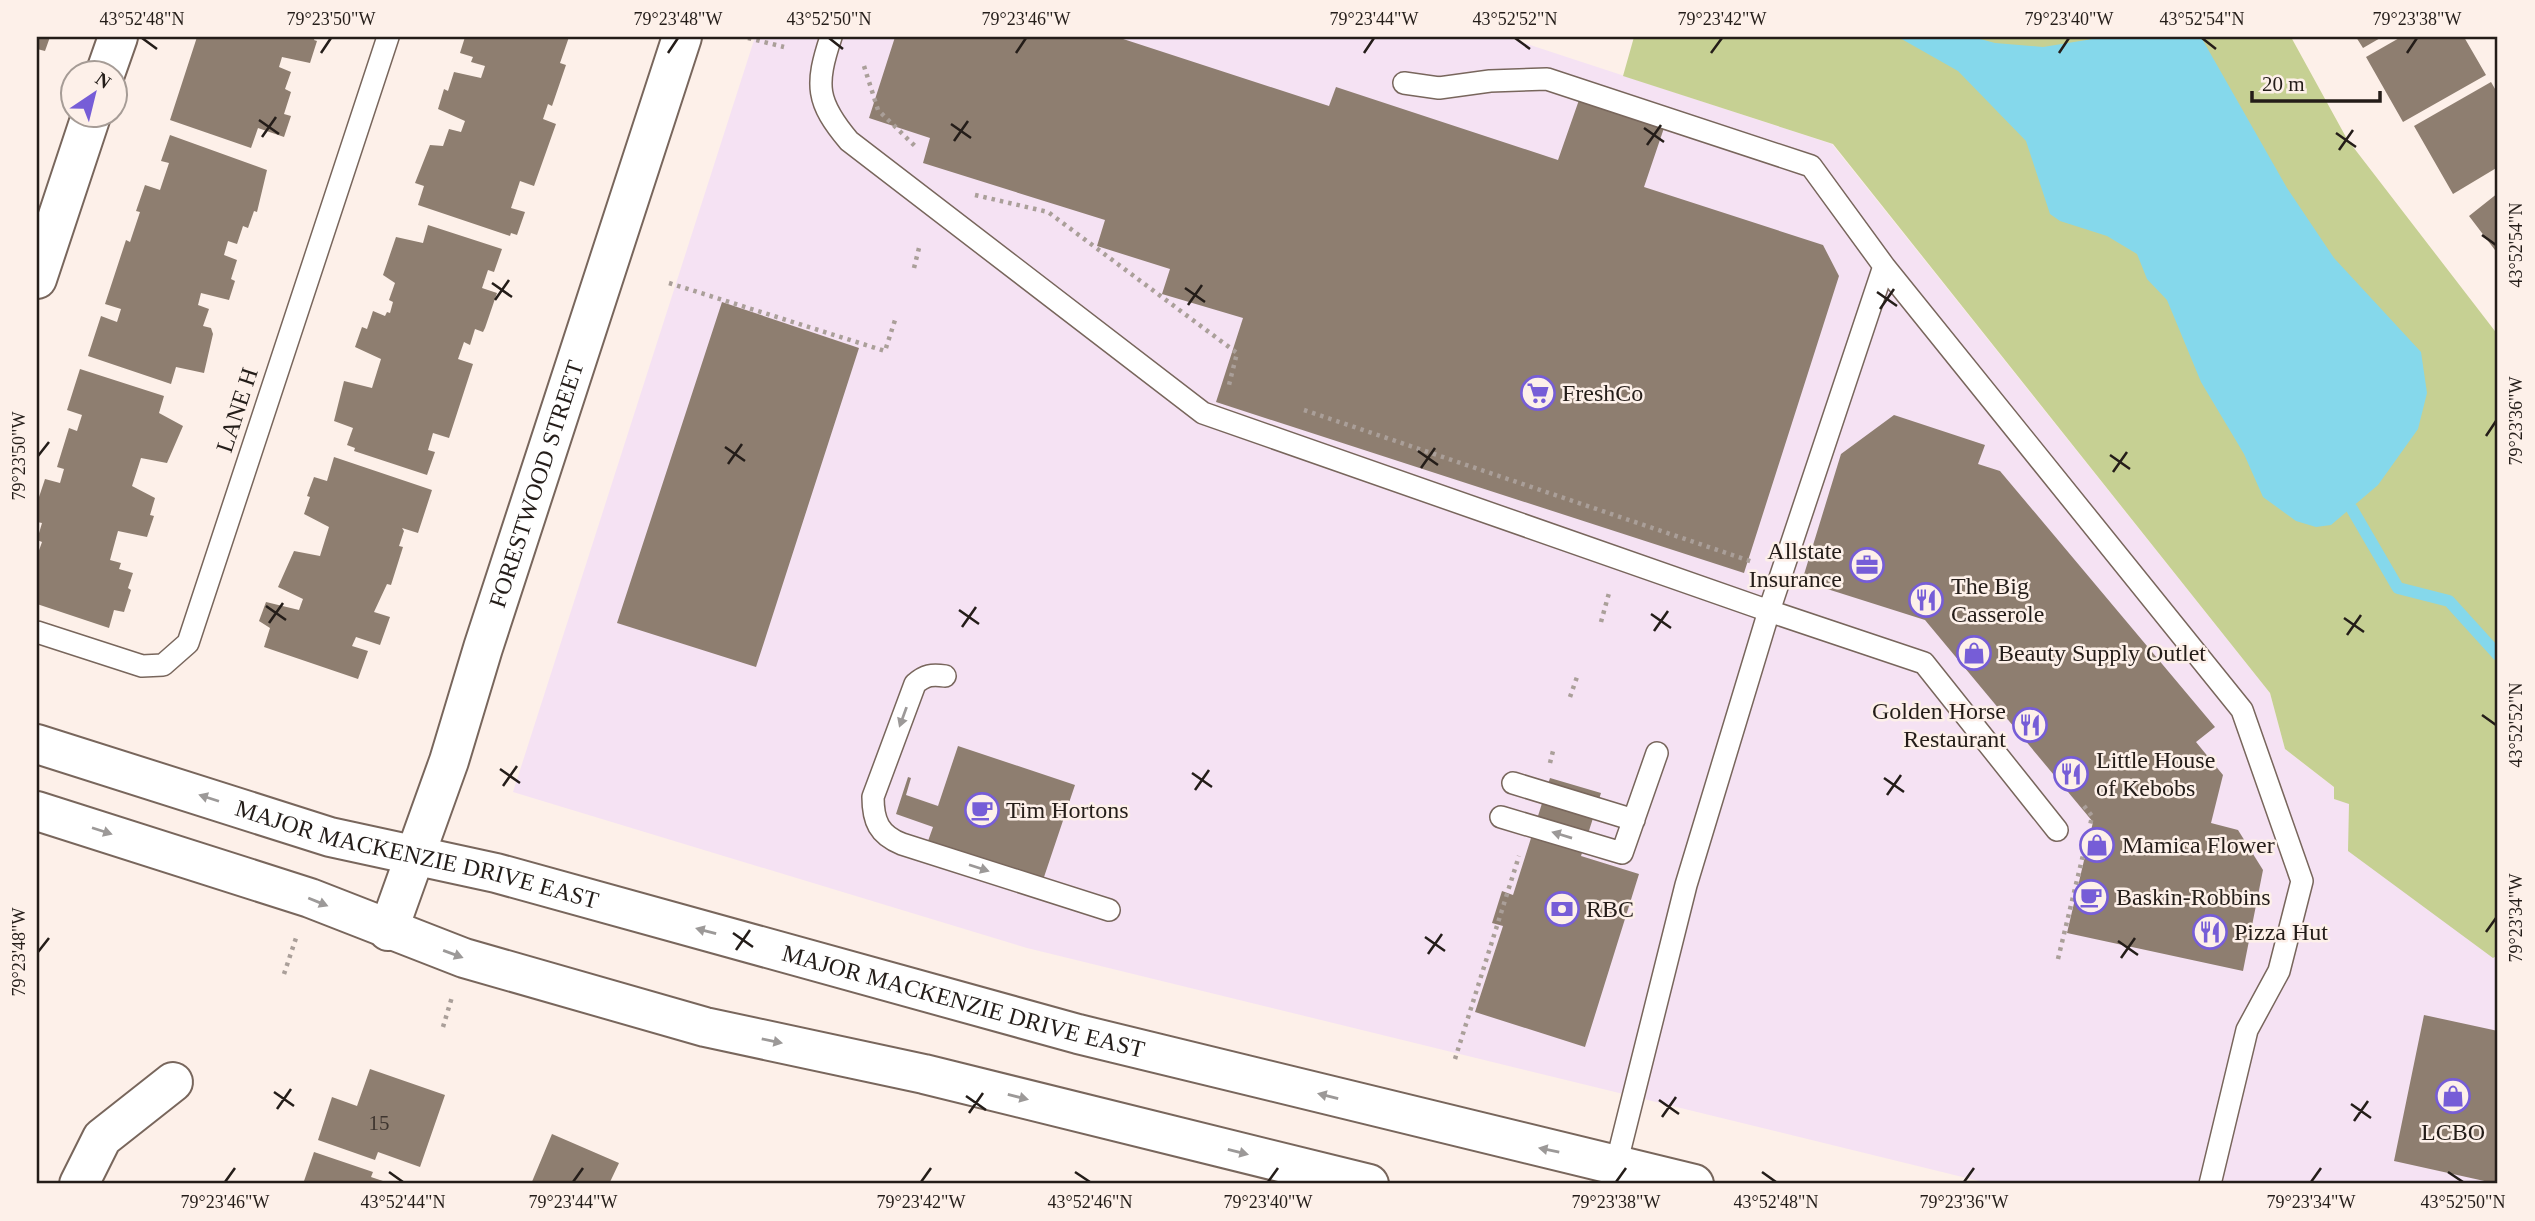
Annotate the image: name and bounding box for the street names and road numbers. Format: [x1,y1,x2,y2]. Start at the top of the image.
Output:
street label: FORESTWOOD STREET [484,357,589,611]
street label: LANE H [211,364,263,456]
street label: MAJOR MACKENZIE DRIVE EAST [232,795,602,914]
street label: MAJOR MACKENZIE DRIVE EAST [779,940,1147,1063]

